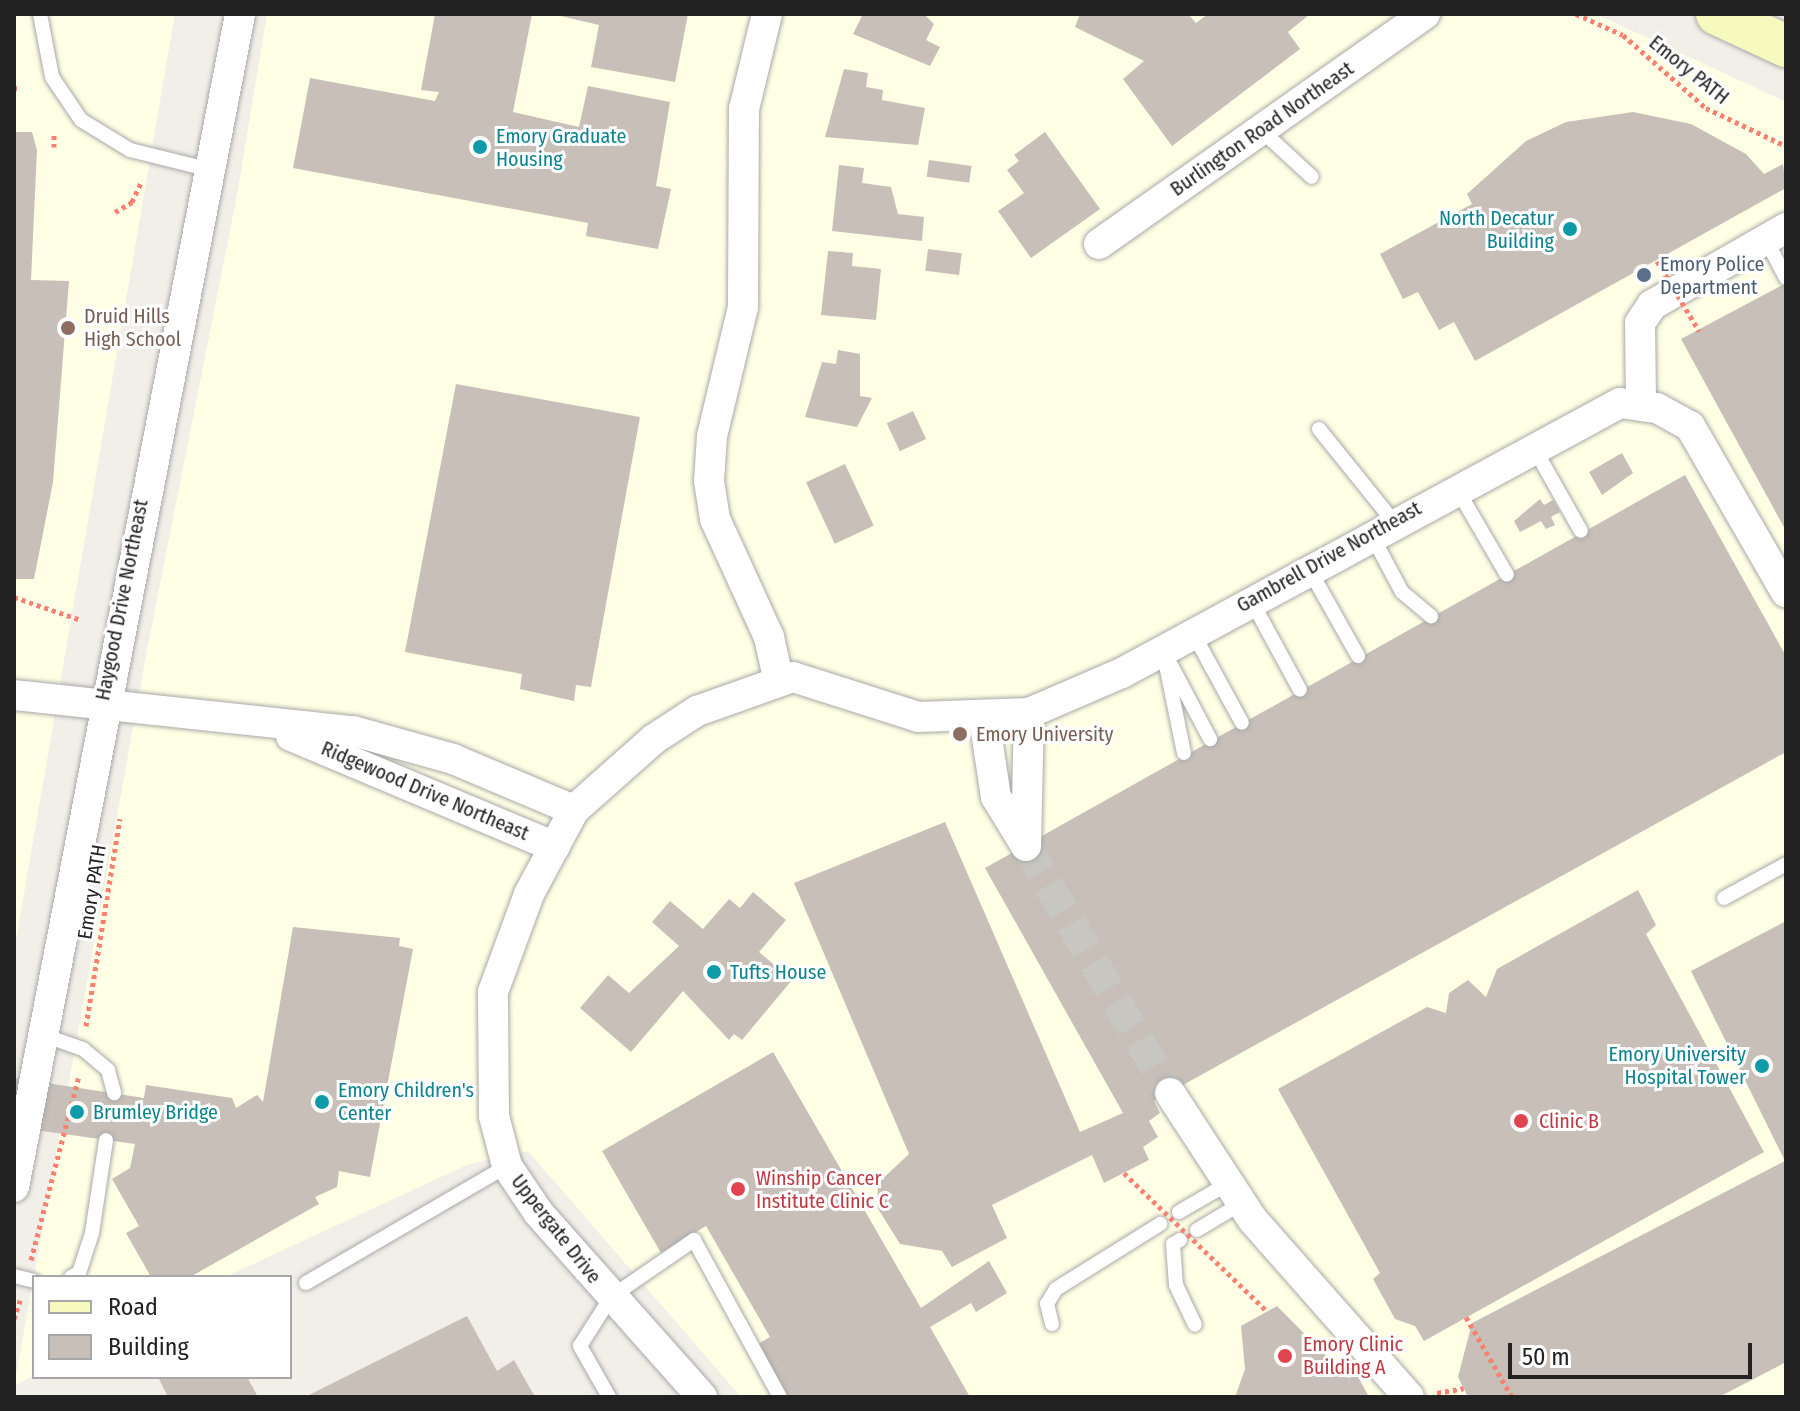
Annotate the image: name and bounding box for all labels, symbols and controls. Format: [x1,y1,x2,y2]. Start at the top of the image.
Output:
street label: Emory PATH [1644,31,1734,109]
street label: Burlington Road Northeast [1166,57,1358,201]
place label: Emory Graduate Housing [496,124,626,171]
marker: Emory Graduate Housing [471,138,489,156]
place label: North Decatur Building [1439,206,1554,253]
marker: North Decatur Building [1561,220,1579,238]
place label: Emory Police Department [1660,252,1764,299]
marker: Emory Police Department [1635,266,1653,284]
place label: Druid Hills High School [84,304,181,351]
marker: Druid Hills High School [59,319,77,337]
street label: Gambrell Drive Northeast [1233,496,1425,618]
street label: Haygood Drive Northeast [91,497,153,703]
place label: Emory University [976,722,1113,746]
marker: Emory University [951,725,969,743]
street label: Ridgewood Drive Northeast [318,736,532,846]
street label: Emory PATH [73,843,111,941]
place label: Tufts House [730,960,826,984]
marker: Tufts House [705,963,723,981]
place label: Emory University Hospital Tower [1609,1042,1746,1089]
marker: Emory University Hospital Tower [1753,1057,1771,1075]
place label: Emory Children's Center [338,1078,474,1125]
marker: Emory Children's Center [313,1093,331,1111]
place label: Brumley Bridge [93,1100,218,1124]
marker: Brumley Bridge [68,1103,86,1121]
place label: Clinic B [1539,1109,1599,1133]
marker: Clinic B [1510,1110,1532,1132]
place label: Winship Cancer Institute Clinic C [756,1166,889,1213]
street label: Uppergate Drive [506,1170,606,1288]
marker: Winship Cancer Institute Clinic C [727,1178,749,1200]
legend [32,1275,292,1379]
text: Road [108,1293,158,1321]
scale bar [1512,1327,1756,1377]
place label: Emory Clinic Building A [1303,1332,1403,1379]
text: Building [108,1333,189,1361]
text: 50 m [1522,1343,1570,1371]
marker: Emory Clinic Building A [1274,1345,1296,1367]

